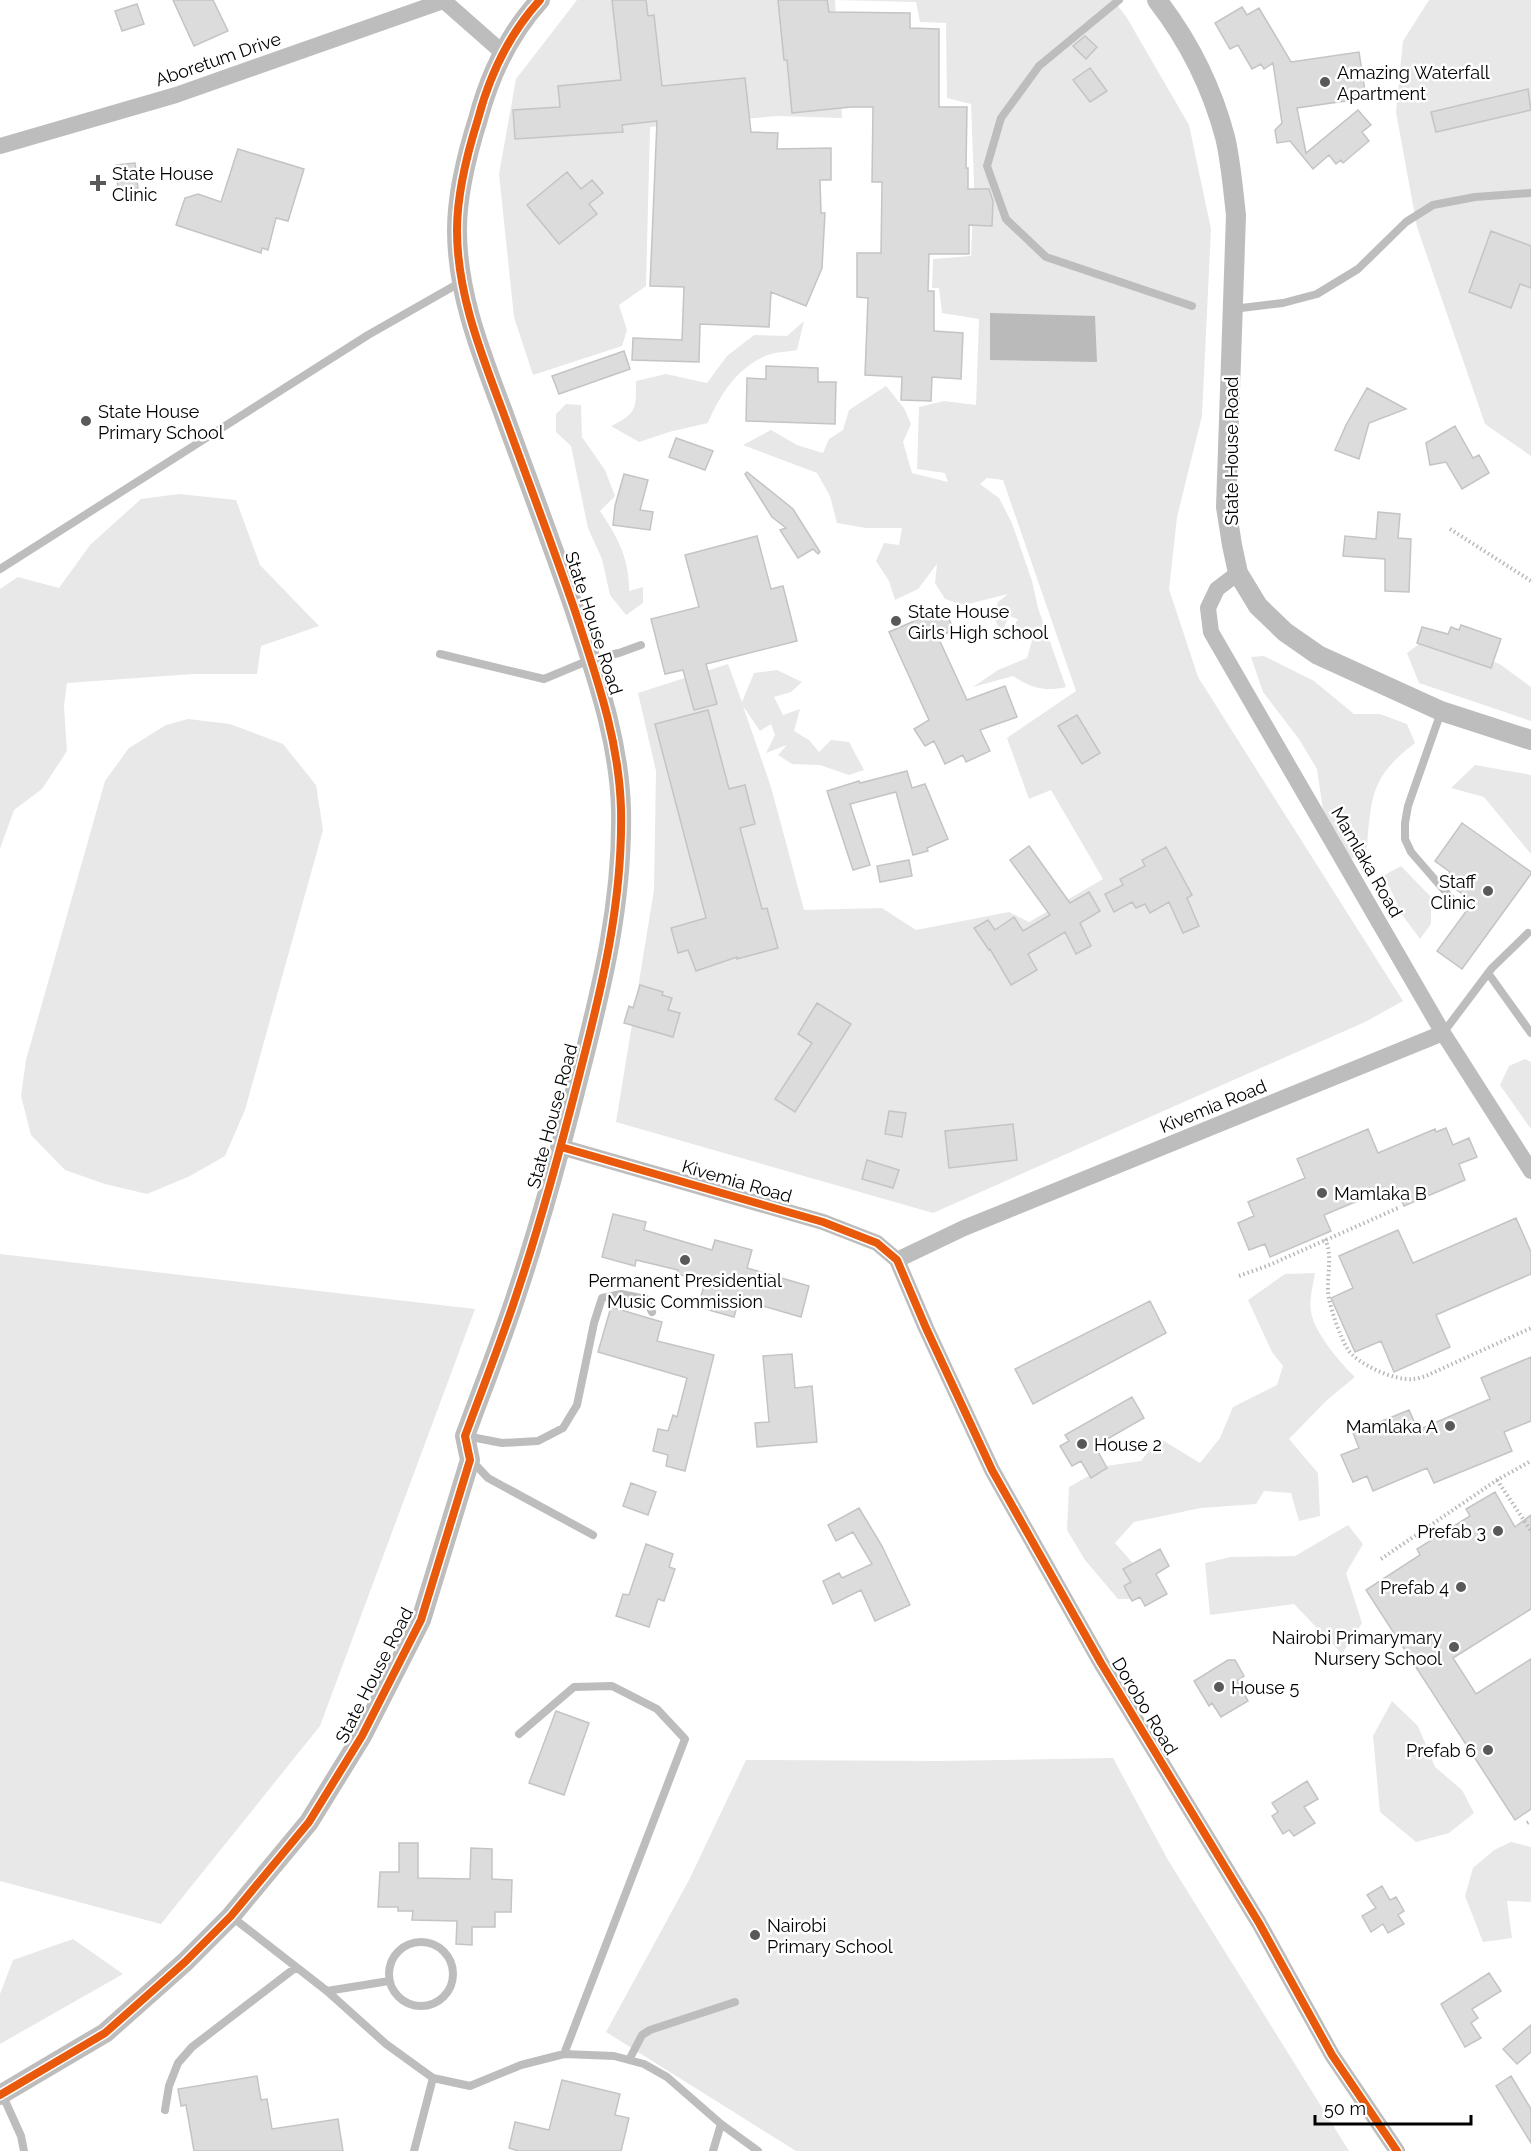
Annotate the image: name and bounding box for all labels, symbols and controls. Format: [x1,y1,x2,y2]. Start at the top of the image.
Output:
street label: Aboretum Drive [153,28,284,90]
place label: Amazing Waterfall Apartment [1337,62,1490,104]
marker: Amazing Waterfall Apartment [1318,75,1332,89]
place label: State House Clinic [112,163,214,205]
marker: State House Clinic [89,174,107,192]
street label: State House Road [1221,376,1242,526]
place label: State House Primary School [98,401,224,443]
marker: State House Primary School [79,414,93,428]
street label: State House Road [561,549,627,697]
place label: State House Girls High school [908,601,1048,643]
marker: State House Girls High school [889,614,903,628]
street label: Mamlaka Road [1327,803,1407,921]
place label: Staff Clinic [1431,871,1477,913]
marker: Staff Clinic [1481,884,1495,898]
street label: State House Road [523,1041,581,1191]
street label: Kivemia Road [1157,1075,1269,1137]
street label: Kivemia Road [680,1155,794,1207]
place label: Mamlaka B [1334,1183,1427,1204]
marker: Mamlaka B [1315,1186,1329,1200]
marker: Permanent Presidential Music Commission [678,1253,692,1267]
place label: Permanent Presidential Music Commission [588,1270,782,1312]
place label: Mamlaka A [1346,1416,1438,1437]
marker: Mamlaka A [1443,1419,1457,1433]
place label: House 2 [1094,1434,1162,1455]
marker: House 2 [1075,1437,1089,1451]
place label: Prefab 3 [1417,1521,1486,1542]
marker: Prefab 3 [1491,1524,1505,1538]
place label: Prefab 4 [1380,1577,1449,1598]
marker: Prefab 4 [1454,1580,1468,1594]
street label: State House Road [331,1604,417,1746]
place label: Nairobi Primarymary Nursery School [1272,1627,1442,1669]
marker: Nairobi Primarymary Nursery School [1447,1640,1461,1654]
street label: Dorobo Road [1108,1653,1182,1759]
place label: House 5 [1231,1677,1299,1698]
marker: House 5 [1212,1680,1226,1694]
place label: Prefab 6 [1406,1740,1476,1761]
marker: Prefab 6 [1481,1743,1495,1757]
place label: Nairobi Primary School [767,1915,893,1957]
marker: Nairobi Primary School [748,1928,762,1942]
scale bar [1315,2088,1471,2126]
text: 50 m [1324,2098,1366,2119]

